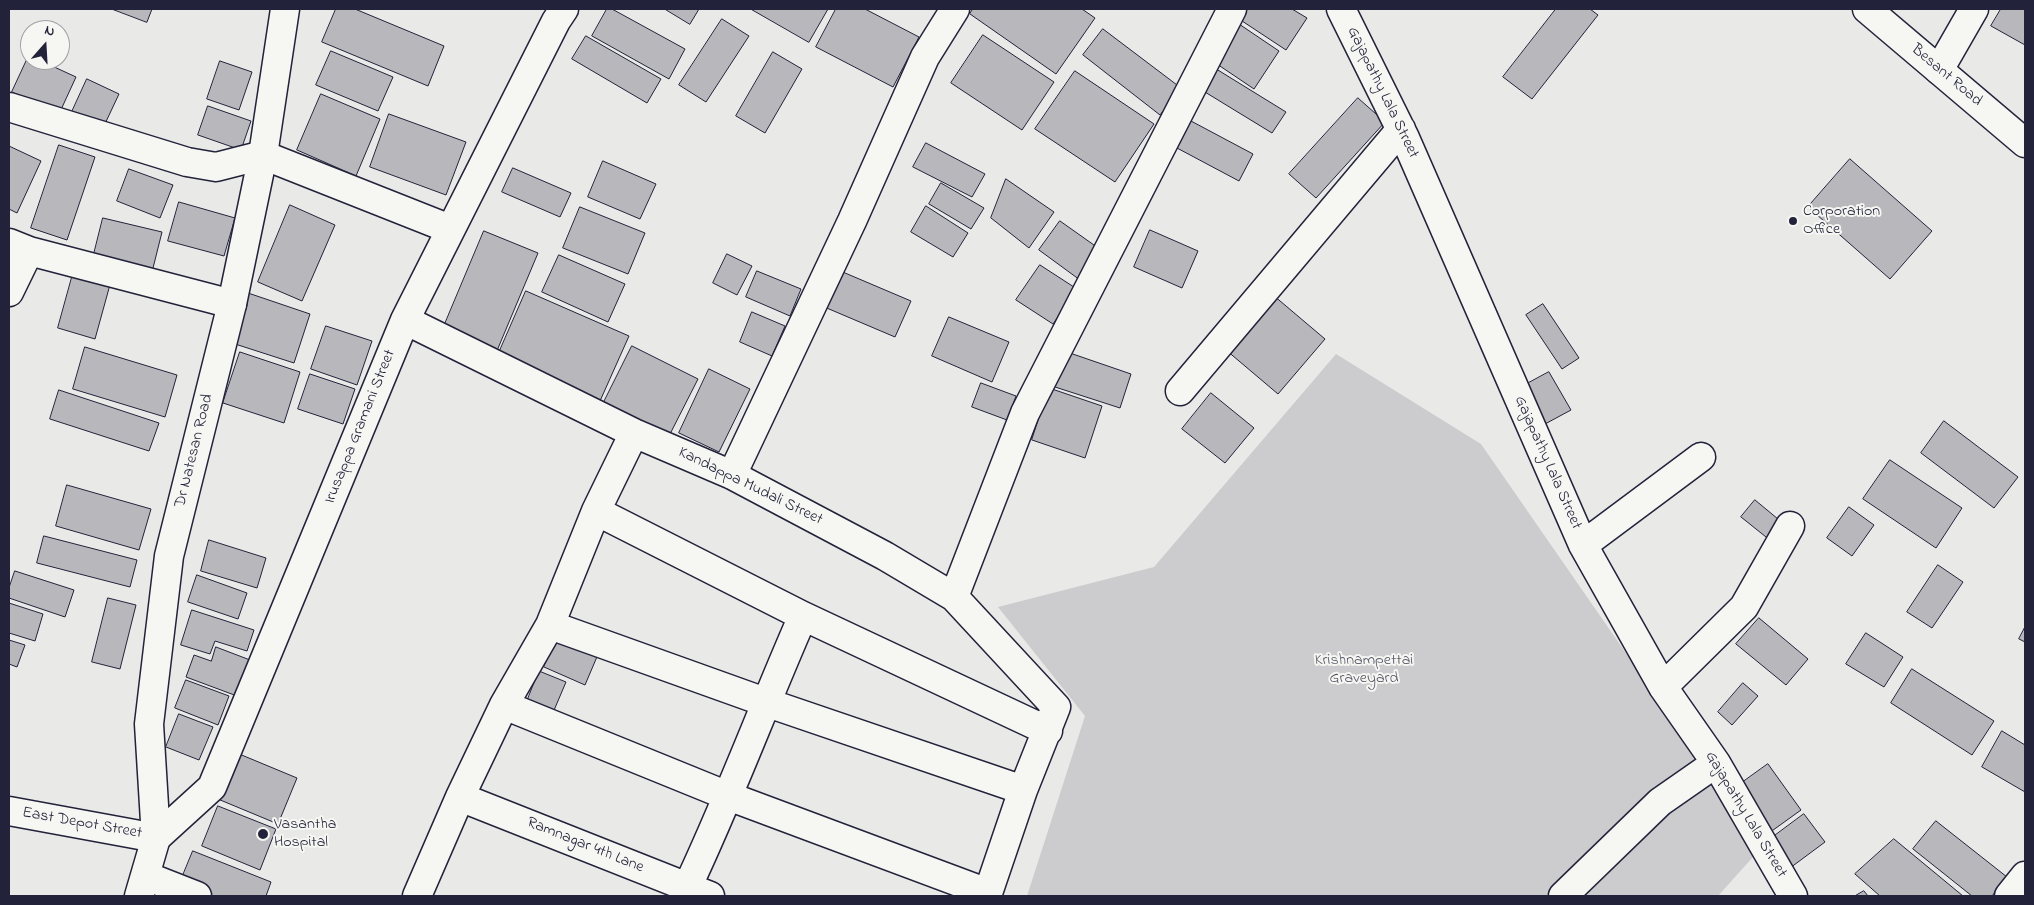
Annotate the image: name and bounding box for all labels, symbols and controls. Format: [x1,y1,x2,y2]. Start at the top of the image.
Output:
north arrow [20,20,70,70]
text: N [42,20,58,43]
street label: Gajapathy Lala Street [1342,24,1422,162]
street label: Besant Road [1907,41,1985,111]
place label: Corporation Office [1803,202,1880,240]
marker: Corporation Office [1787,215,1799,227]
street label: Irusappa Gramani Street [321,347,401,507]
street label: Dr Natesan Road [172,392,218,510]
street label: Gajapathy Lala Street [1509,393,1585,533]
street label: Kandappa Mudali Street [675,444,825,530]
park label: Krishnampettai Graveyard [1315,651,1413,689]
street label: Gajapathy Lala Street [1700,748,1790,882]
street label: East Depot Street [21,804,143,844]
street label: Ramnagar 4th Lane [524,814,646,878]
place label: Vasantha Hospital [274,815,336,853]
marker: Vasantha Hospital [256,827,270,841]

